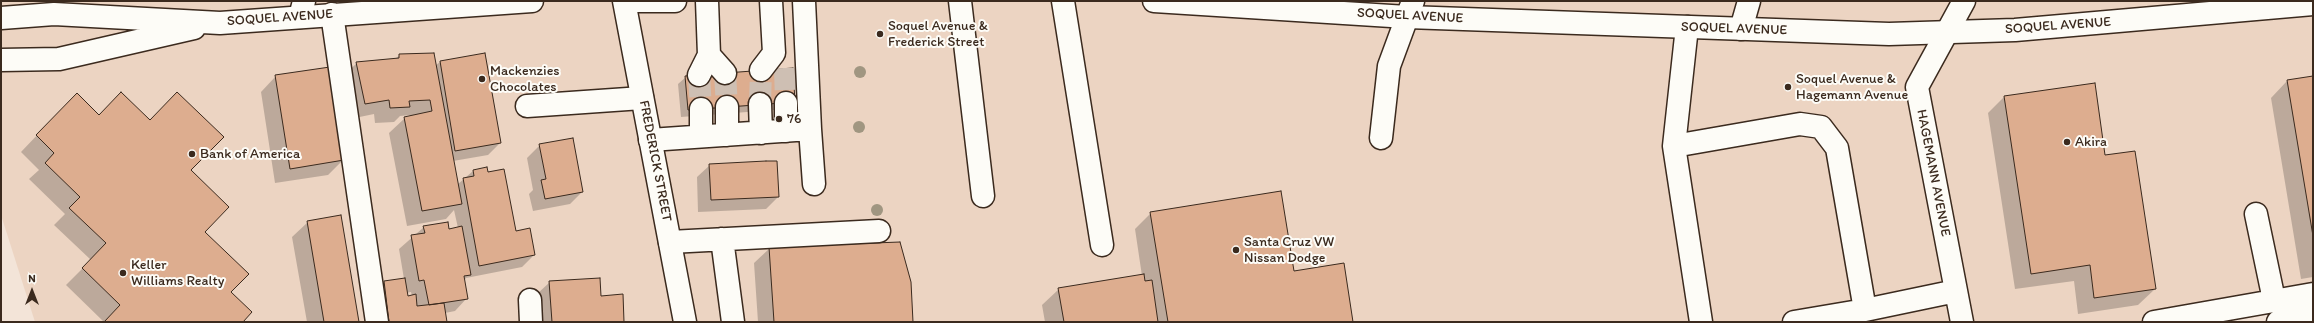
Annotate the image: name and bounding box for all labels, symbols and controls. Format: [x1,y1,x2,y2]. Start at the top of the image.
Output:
street label: SOQUEL AVENUE [1356,5,1464,27]
street label: SOQUEL AVENUE [226,6,334,30]
street label: SOQUEL AVENUE [2004,14,2112,38]
place label: Soquel Avenue & Frederick Street [888,18,988,50]
street label: SOQUEL AVENUE [1681,19,1787,39]
marker: Soquel Avenue & Frederick Street [875,29,885,39]
place label: Mackenzies Chocolates [490,63,560,96]
place label: Soquel Avenue & Hagemann Avenue [1796,71,1908,104]
marker: Mackenzies Chocolates [477,74,487,84]
marker: Soquel Avenue & Hagemann Avenue [1783,82,1793,92]
street label: FREDERICK STREET [635,99,675,223]
street label: HAGEMANN AVENUE [1912,108,1954,238]
place label: 76 [787,111,801,127]
marker: 76 [774,114,784,124]
place label: Akira [2075,134,2107,150]
marker: Akira [2062,137,2072,147]
place label: Bank of America [200,146,300,162]
marker: Bank of America [187,149,197,159]
place label: Santa Cruz VW Nissan Dodge [1244,234,1334,266]
marker: Santa Cruz VW Nissan Dodge [1231,245,1241,255]
place label: Keller Williams Realty [131,257,224,290]
marker: Keller Williams Realty [118,268,128,278]
north arrow [12,271,52,311]
text: N [28,272,36,285]

